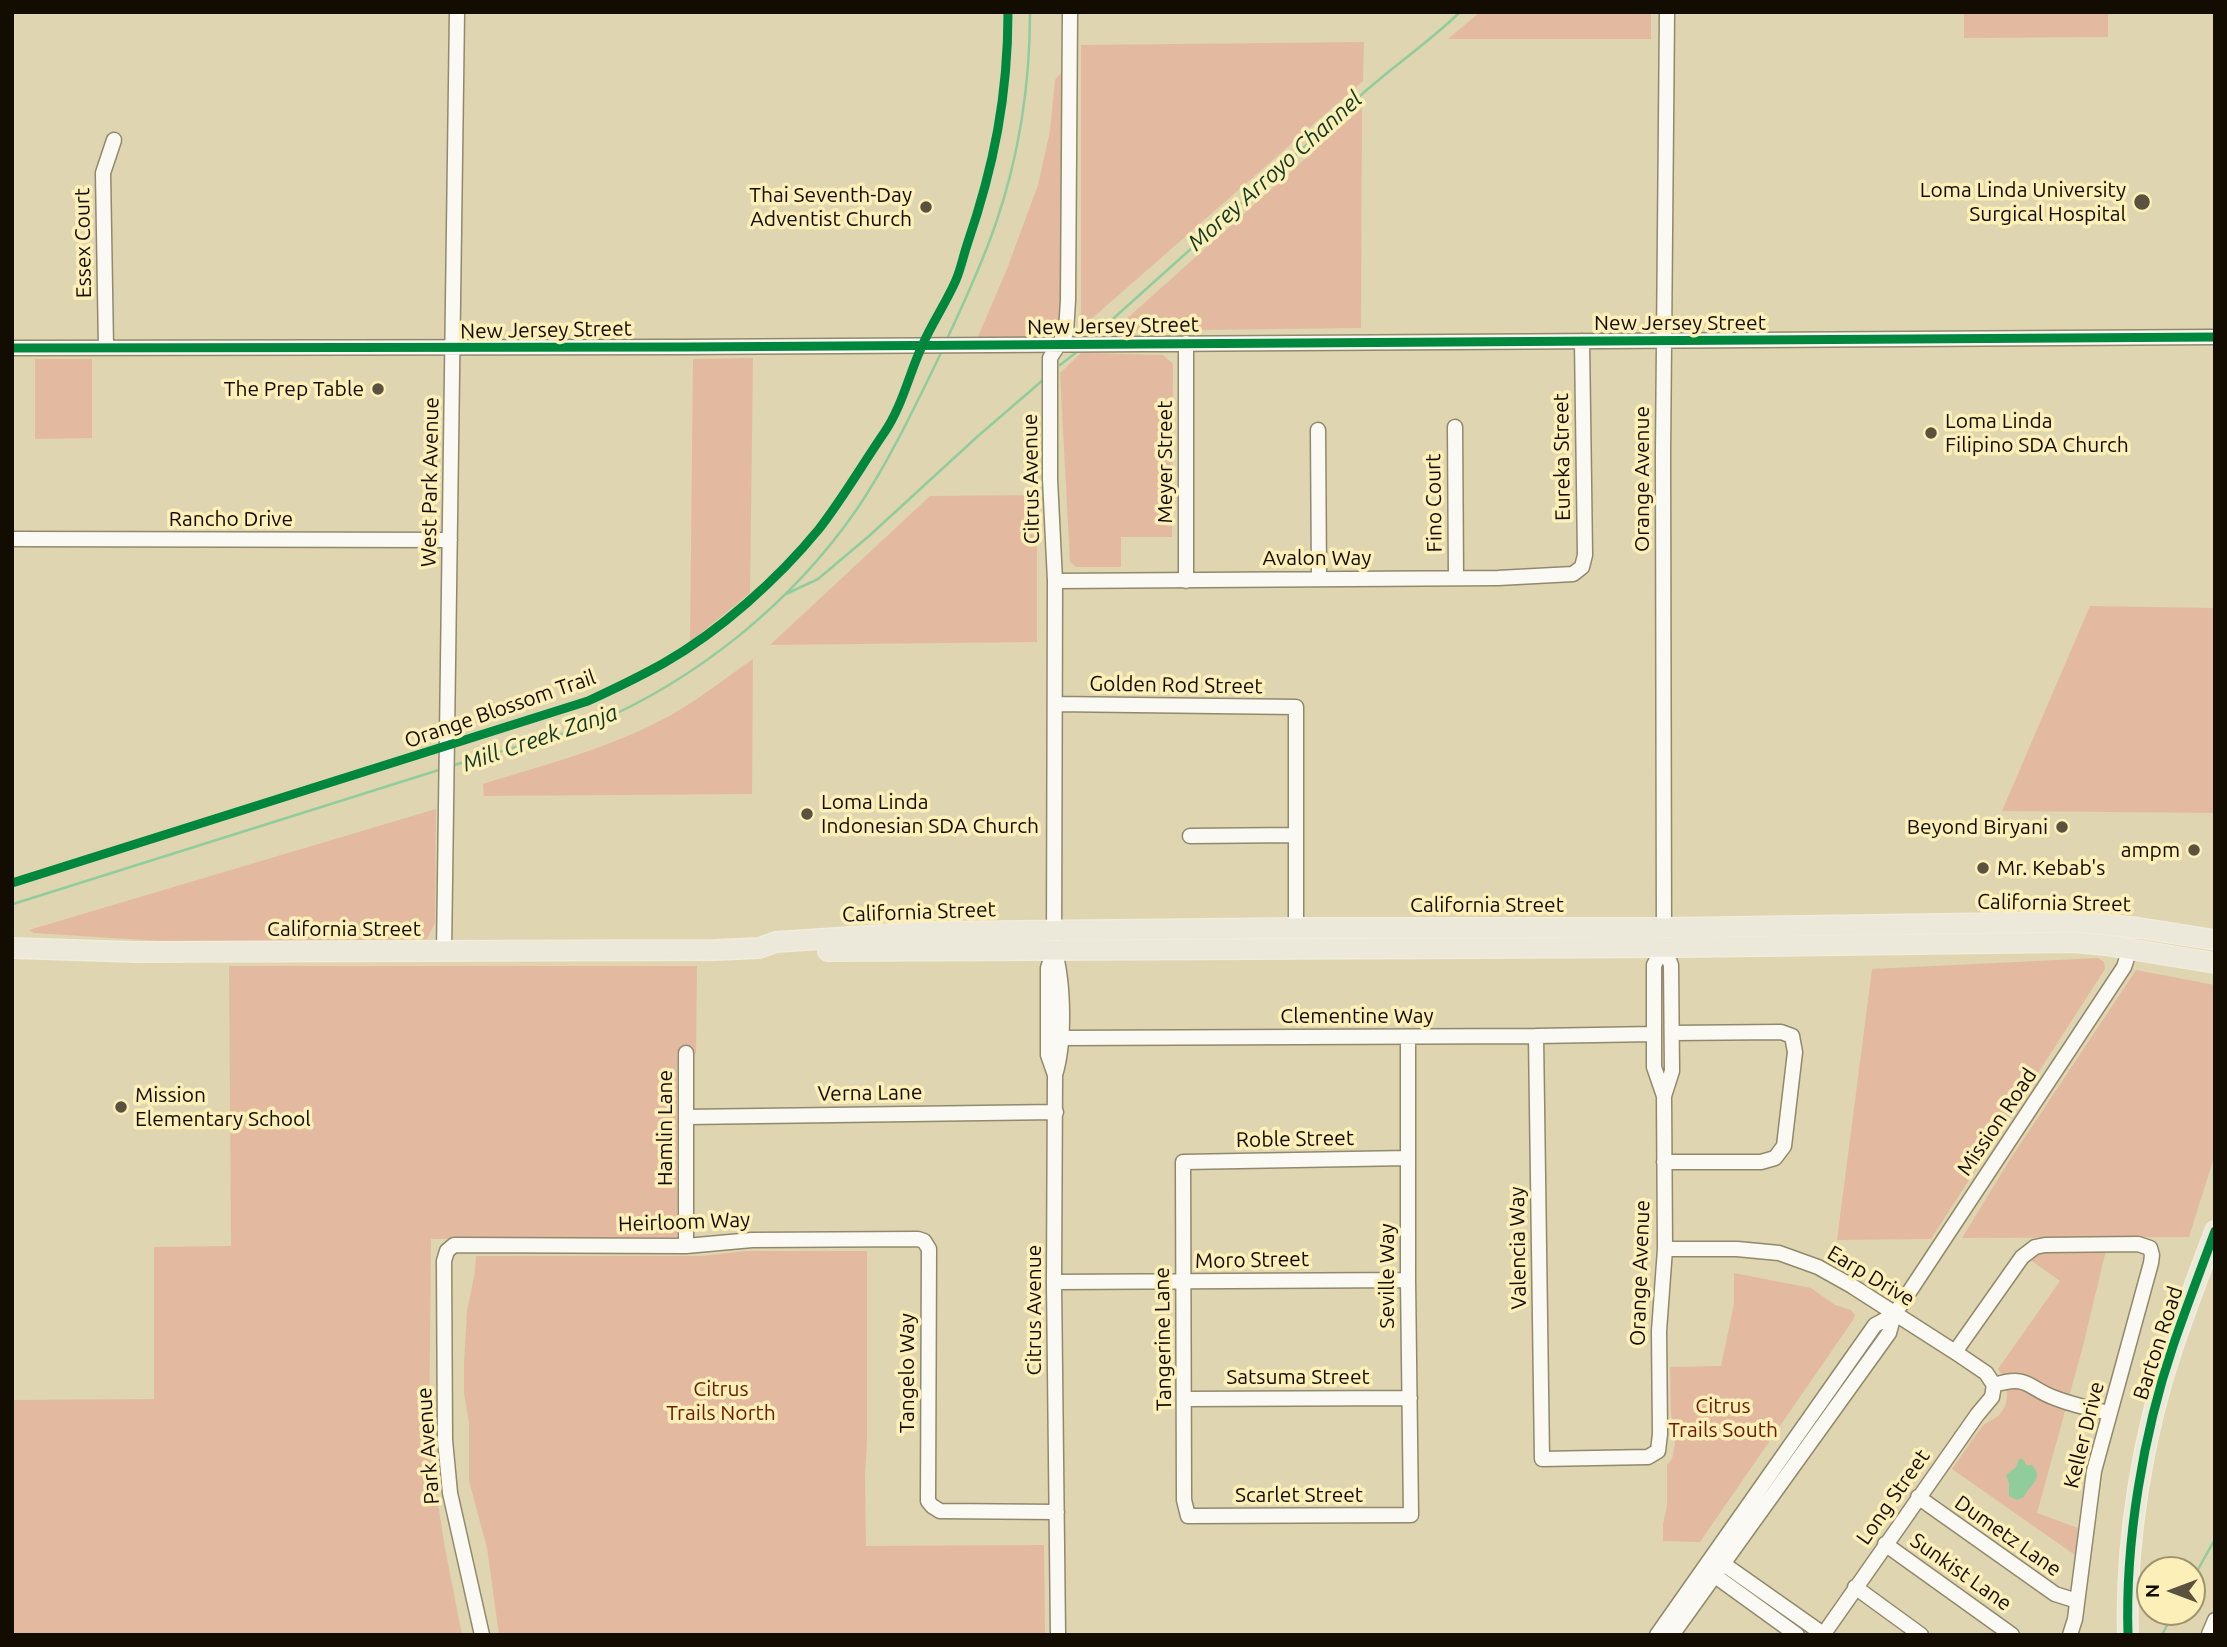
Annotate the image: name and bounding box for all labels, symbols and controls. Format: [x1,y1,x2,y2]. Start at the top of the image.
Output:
water label: Morey Arroyo Channel [1182,85,1368,257]
place label: Loma Linda University Surgical Hospital [1920,177,2126,227]
place label: Thai Seventh-Day Adventist Church [749,182,912,232]
street label: Essex Court [69,188,97,298]
marker: Loma Linda University Surgical Hospital [2132,192,2152,212]
marker: Thai Seventh-Day Adventist Church [918,199,934,215]
street label: New Jersey Street [1594,310,1766,336]
street label: New Jersey Street [1027,312,1199,340]
street label: New Jersey Street [460,316,632,344]
place label: The Prep Table [224,376,364,402]
marker: The Prep Table [370,381,386,397]
street label: Eureka Street [1548,393,1576,521]
street label: West Park Avenue [416,397,444,567]
street label: Meyer Street [1152,401,1178,523]
street label: Orange Avenue [1629,406,1655,552]
place label: Loma Linda Filipino SDA Church [1945,408,2129,458]
street label: Citrus Avenue [1017,413,1045,545]
marker: Loma Linda Filipino SDA Church [1923,425,1939,441]
street label: Fino Court [1421,454,1447,552]
street label: Rancho Drive [169,506,293,532]
street label: Avalon Way [1263,545,1371,571]
street label: Orange Blossom Trail [401,664,599,754]
street label: Golden Rod Street [1089,671,1263,699]
water label: Mill Creek Zanja [459,699,621,777]
place label: Loma Linda Indonesian SDA Church [821,789,1039,839]
marker: Loma Linda Indonesian SDA Church [799,806,815,822]
place label: Beyond Biryani [1907,814,2048,840]
marker: Beyond Biryani [2054,819,2070,835]
place label: ampm [2121,837,2180,863]
marker: ampm [2186,842,2202,858]
place label: Mr. Kebab's [1997,855,2105,881]
marker: Mr. Kebab's [1975,860,1991,876]
street label: California Street [1977,889,2131,917]
street label: California Street [1410,892,1564,918]
street label: California Street [842,897,996,927]
street label: California Street [267,916,421,942]
street label: Clementine Way [1280,1003,1434,1029]
street label: Mission Road [1952,1063,2042,1181]
street label: Hamlin Lane [652,1070,678,1186]
street label: Verna Lane [817,1079,923,1107]
place label: Mission Elementary School [135,1082,311,1132]
marker: Mission Elementary School [113,1099,129,1115]
street label: Roble Street [1236,1125,1354,1153]
street label: Valencia Way [1504,1186,1532,1310]
street label: Orange Avenue [1625,1199,1655,1347]
street label: Heirloom Way [618,1207,750,1237]
street label: Seville Way [1374,1223,1400,1329]
street label: Earp Drive [1823,1240,1919,1312]
street label: Citrus Avenue [1021,1245,1047,1375]
street label: Moro Street [1195,1246,1309,1274]
street label: Tangerine Lane [1149,1267,1177,1411]
street label: Barton Road [2128,1283,2188,1403]
street label: Tangelo Way [894,1313,920,1433]
street label: Satsuma Street [1226,1364,1370,1390]
park label: Citrus Trails North [666,1376,776,1426]
street label: Keller Drive [2059,1379,2109,1491]
street label: Park Avenue [411,1387,445,1505]
park label: Citrus Trails South [1668,1393,1778,1443]
street label: Long Street [1851,1445,1935,1549]
street label: Scarlet Street [1235,1482,1363,1508]
street label: Dumetz Lane [1950,1490,2066,1582]
street label: Sunkist Lane [1905,1528,2017,1616]
north arrow [2136,1556,2206,1626]
text: N [2141,1584,2163,1598]

